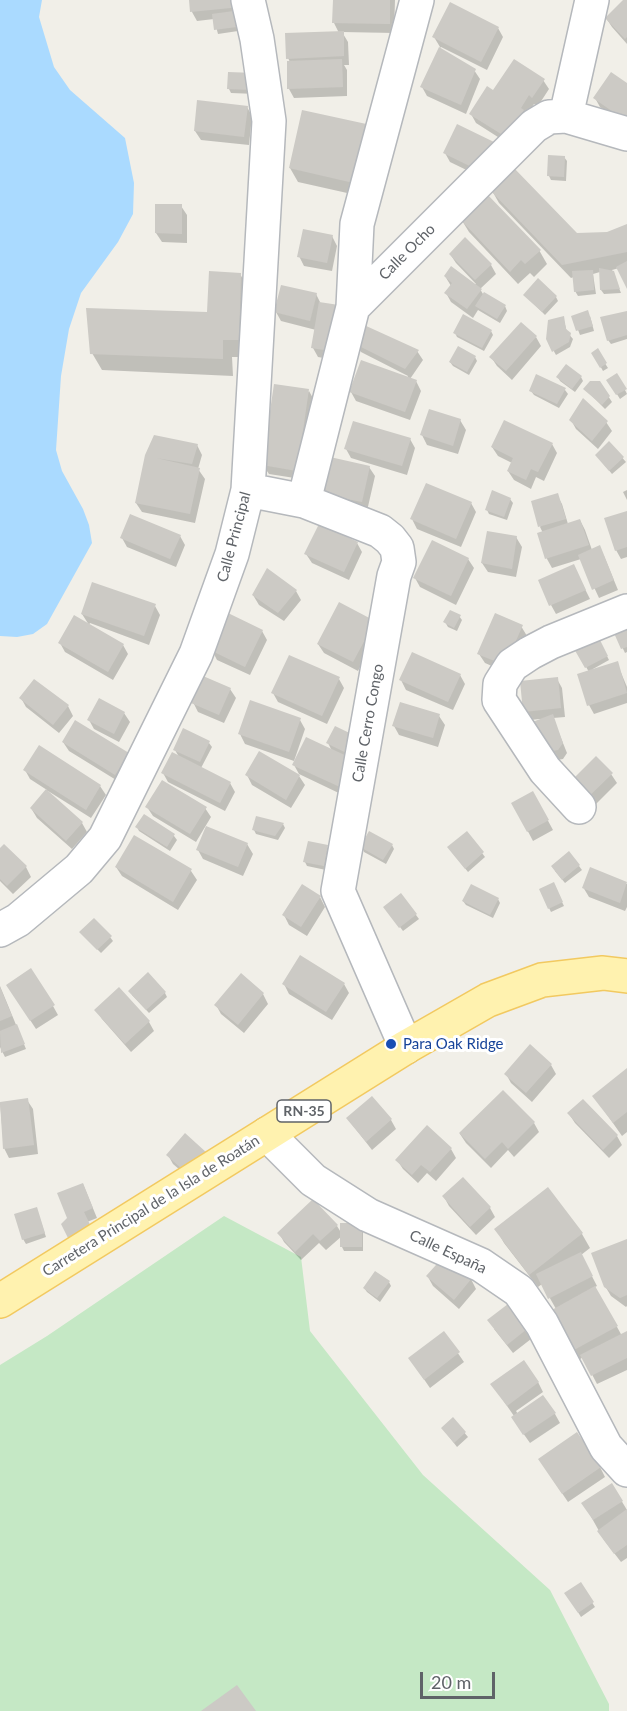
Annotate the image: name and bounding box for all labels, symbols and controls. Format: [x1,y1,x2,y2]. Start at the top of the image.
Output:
street label: Calle Ocho [375,220,439,284]
street label: Calle Principal [213,490,255,584]
street label: Calle Cerro Congo [349,662,387,784]
place label: Para Oak Ridge [403,1035,503,1053]
marker: Para Oak Ridge [384,1037,398,1051]
road number: RN-35 [277,1100,331,1122]
street label: Carretera Principal de la Isla de Roatán [39,1131,263,1281]
street label: Calle España [407,1226,489,1278]
scale bar [423,1660,498,1698]
text: 20 m [431,1671,471,1693]

